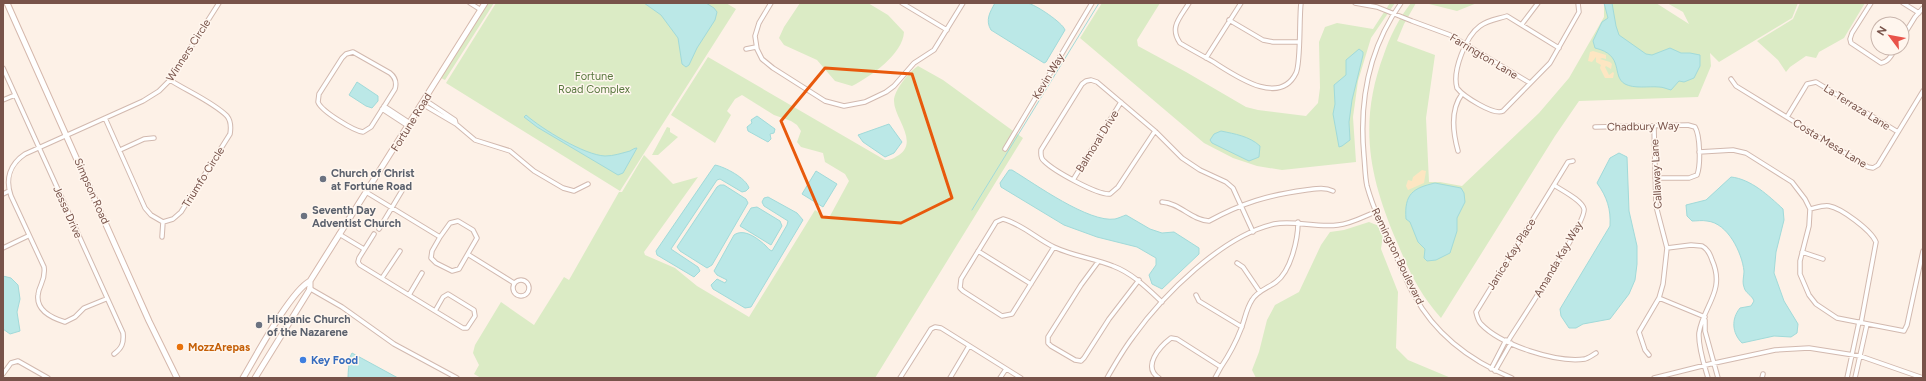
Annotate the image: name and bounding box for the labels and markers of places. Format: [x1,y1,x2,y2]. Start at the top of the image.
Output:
place label: Church of Christ at Fortune Road [331,167,415,193]
marker: Church of Christ at Fortune Road [318,174,328,184]
place label: Seventh Day Adventist Church [312,204,401,230]
marker: Seventh Day Adventist Church [299,211,309,221]
place label: Hispanic Church of the Nazarene [267,313,350,339]
marker: Hispanic Church of the Nazarene [254,320,264,330]
place label: MozzArepas [188,341,250,354]
marker: MozzArepas [175,342,185,352]
place label: Key Food [311,354,358,367]
marker: Key Food [298,355,308,365]

